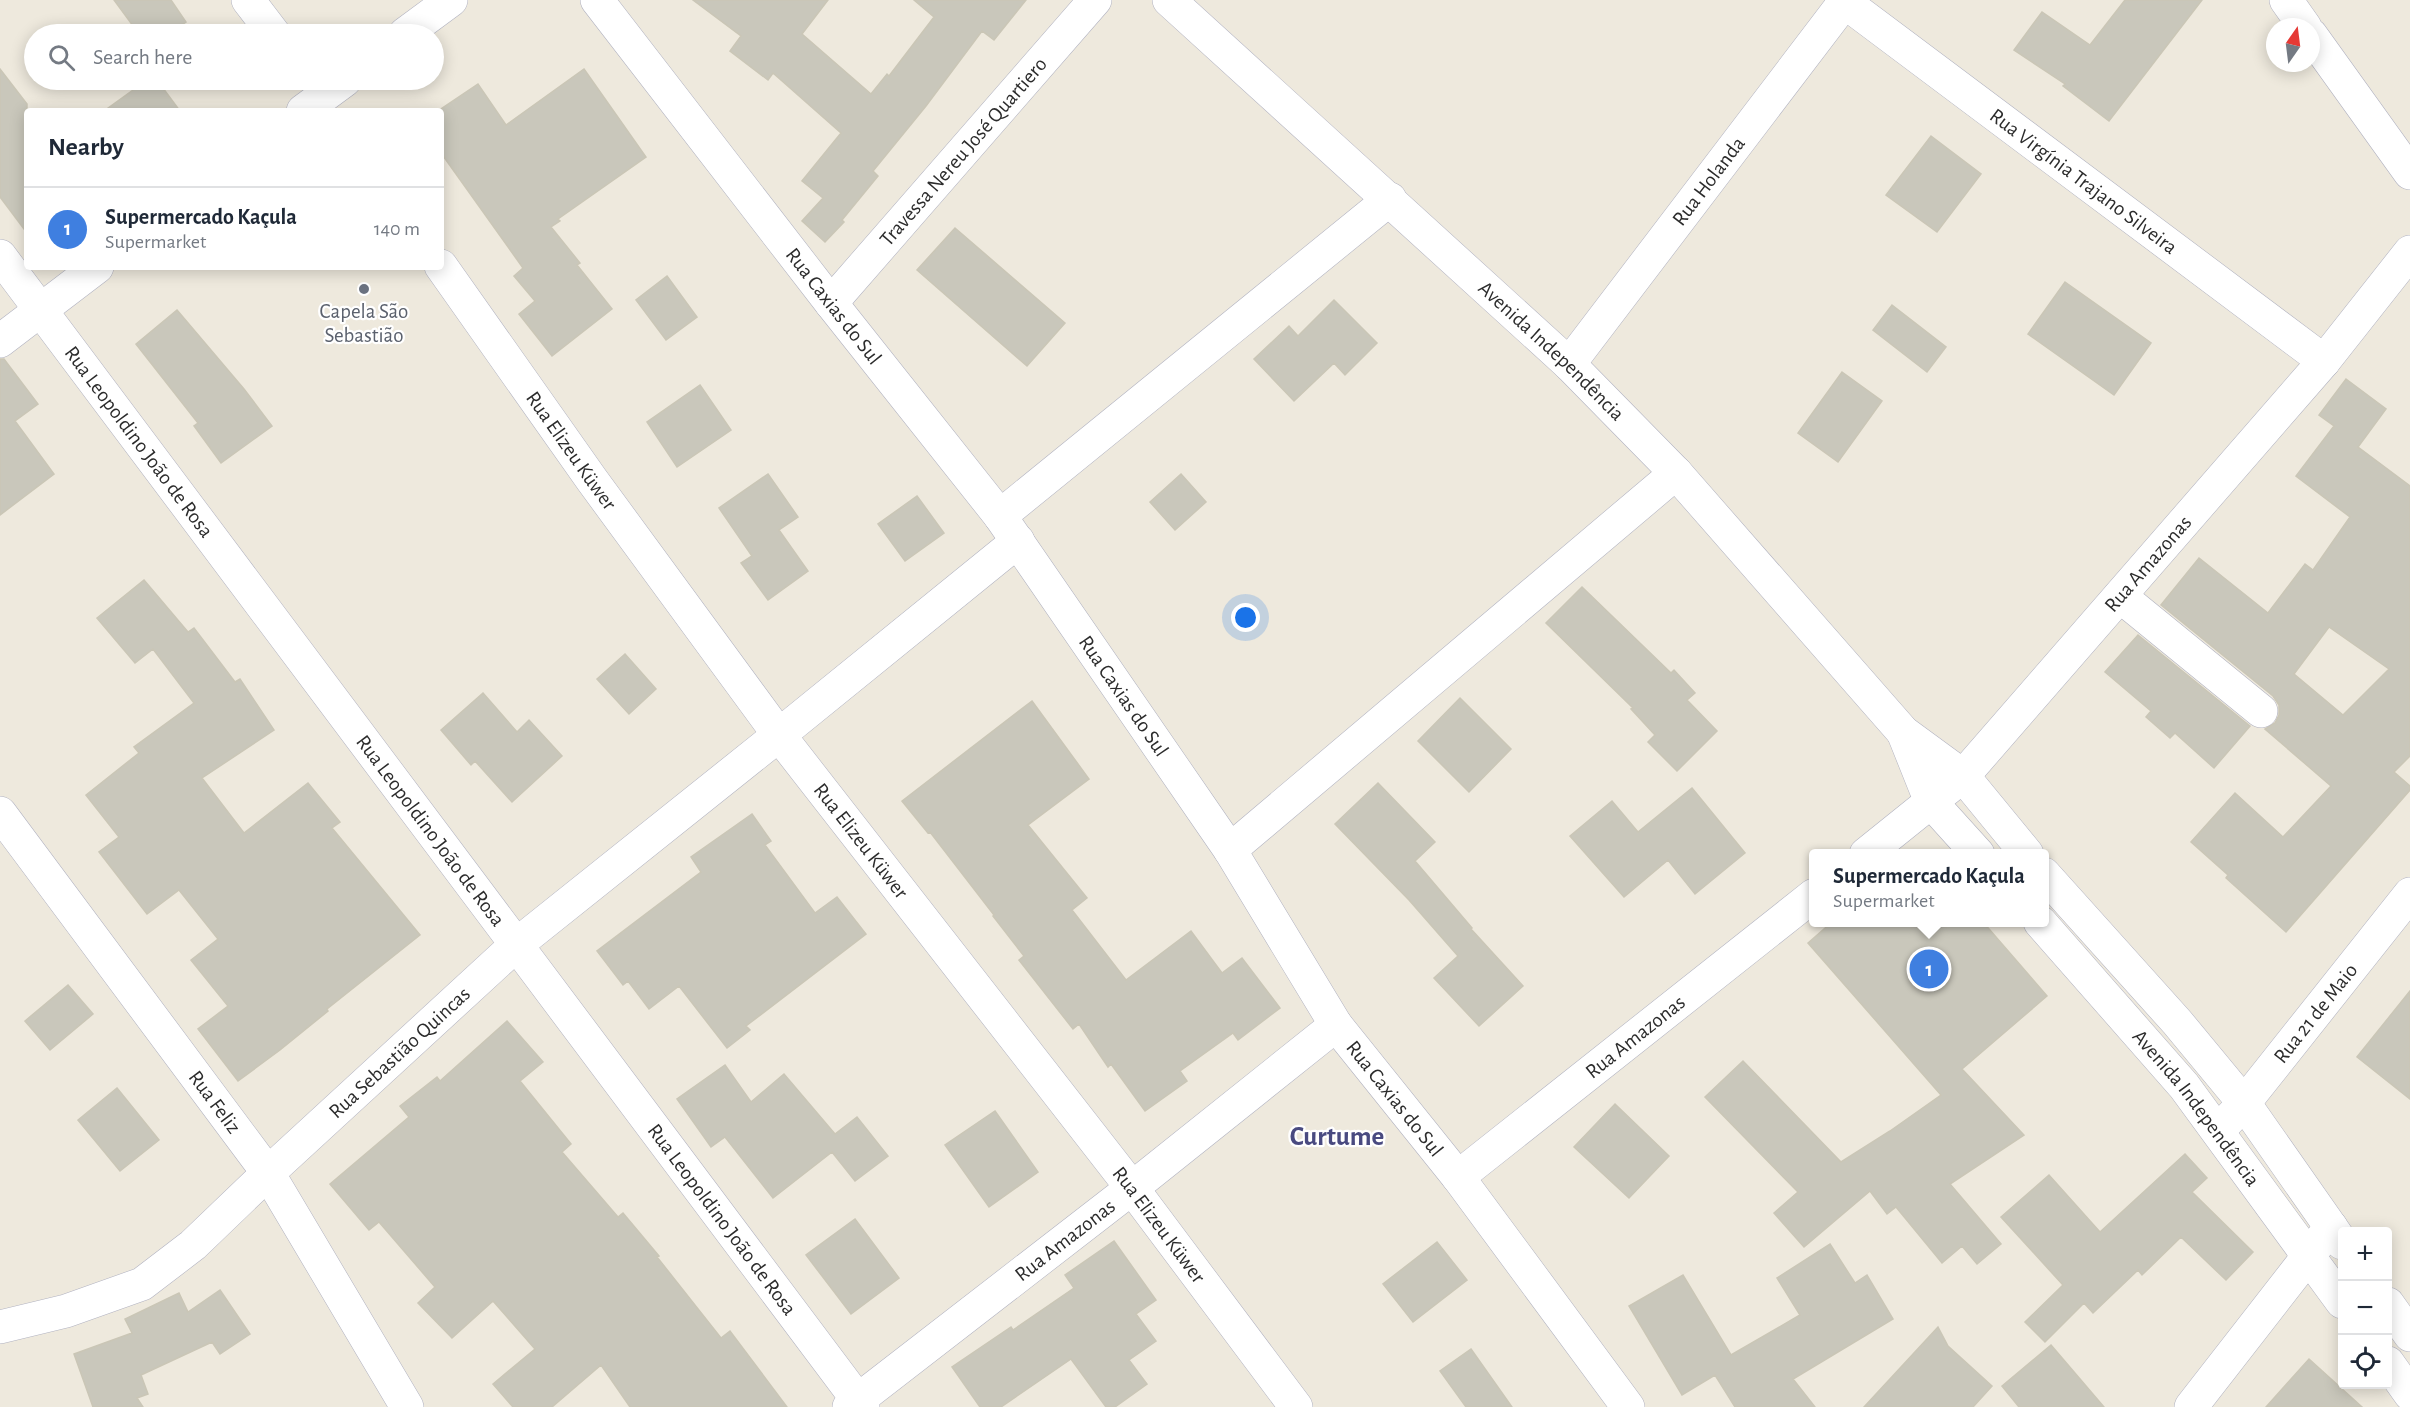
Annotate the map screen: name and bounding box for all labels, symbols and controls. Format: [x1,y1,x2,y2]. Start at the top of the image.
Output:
north arrow [2266,18,2320,72]
search box [24,24,444,90]
icon: search [45,41,78,74]
text: Search here [93,46,192,68]
street label: Travessa Nereu José Quartiero [875,53,1051,250]
street label: Rua Virgínia Trajano Silveira [1986,104,2182,258]
street label: Rua Holanda [1668,132,1749,229]
text: Nearby [48,134,124,160]
text: Supermercado Kaçula [105,206,297,228]
text: 1 [64,219,71,239]
text: 140 m [374,219,420,239]
text: Supermarket [105,232,206,252]
street label: Rua Caxias do Sul [782,244,886,368]
street label: Avenida Independência [1475,277,1629,425]
marker: Capela São Sebastião [357,282,371,296]
place label: Capela São Sebastião [320,301,408,346]
street label: Rua Leopoldino João de Rosa [61,342,218,541]
street label: Rua Elizeu Küwer [522,388,621,514]
street label: Rua Amazonas [2100,511,2195,616]
your location [1231,603,1260,632]
street label: Rua Caxias do Sul [1075,632,1173,760]
street label: Rua Leopoldino João de Rosa [352,731,509,930]
street label: Rua Elizeu Küwer [810,779,913,902]
popup [1809,849,2049,927]
text: Supermercado Kaçula [1833,865,2025,887]
text: Supermarket [1833,891,1935,911]
pin: 1 [1910,946,1948,992]
street label: Rua 21 de Maio [2270,959,2361,1067]
street label: Rua Sebastião Quincas [325,983,474,1122]
street label: Rua Amazonas [1581,991,1689,1082]
street label: Avenida Independência [2129,1025,2264,1190]
street label: Rua Caxias do Sul [1342,1037,1447,1160]
street label: Rua Feliz [185,1067,245,1137]
street label: Rua Leopoldino João de Rosa [644,1120,801,1319]
district label: Curtume [1290,1123,1384,1150]
street label: Rua Elizeu Küwer [1109,1162,1210,1287]
street label: Rua Amazonas [1011,1195,1119,1285]
map controls [2338,1227,2392,1389]
button: + [2338,1227,2392,1281]
button: − [2338,1281,2392,1335]
button: locate [2338,1335,2392,1389]

